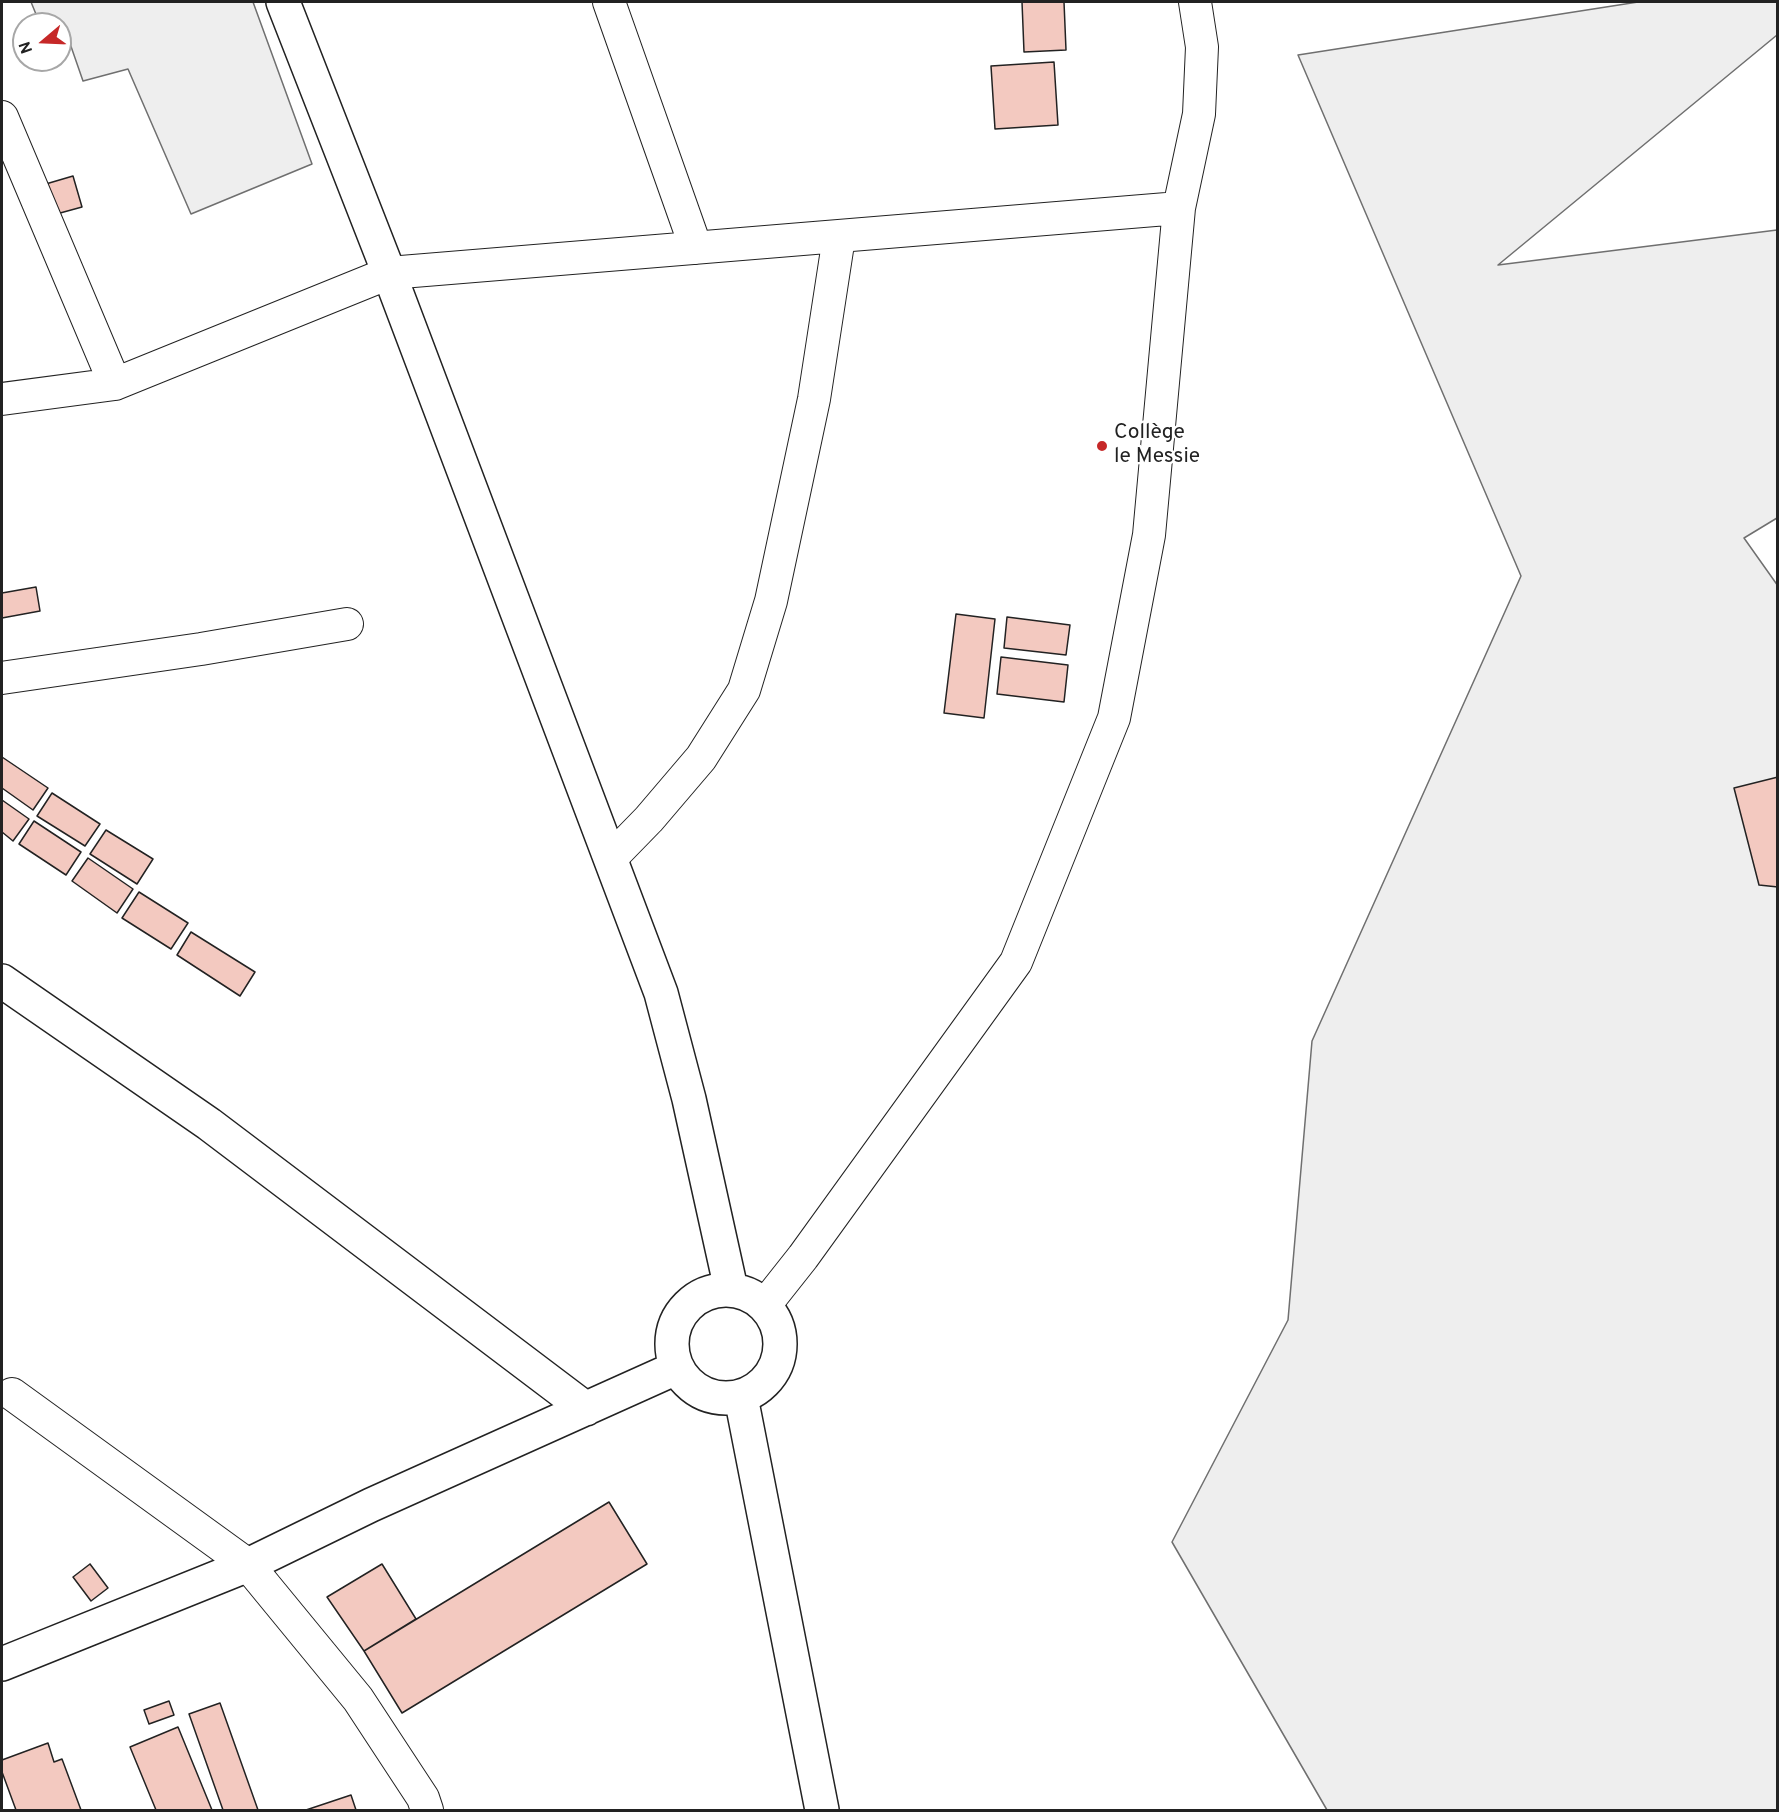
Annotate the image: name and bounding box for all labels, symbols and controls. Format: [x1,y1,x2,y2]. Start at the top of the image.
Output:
north arrow [12,12,72,72]
text: N [16,39,38,56]
place label: Collège le Messie [1114,421,1200,471]
marker: Collège le Messie [1095,439,1109,453]

